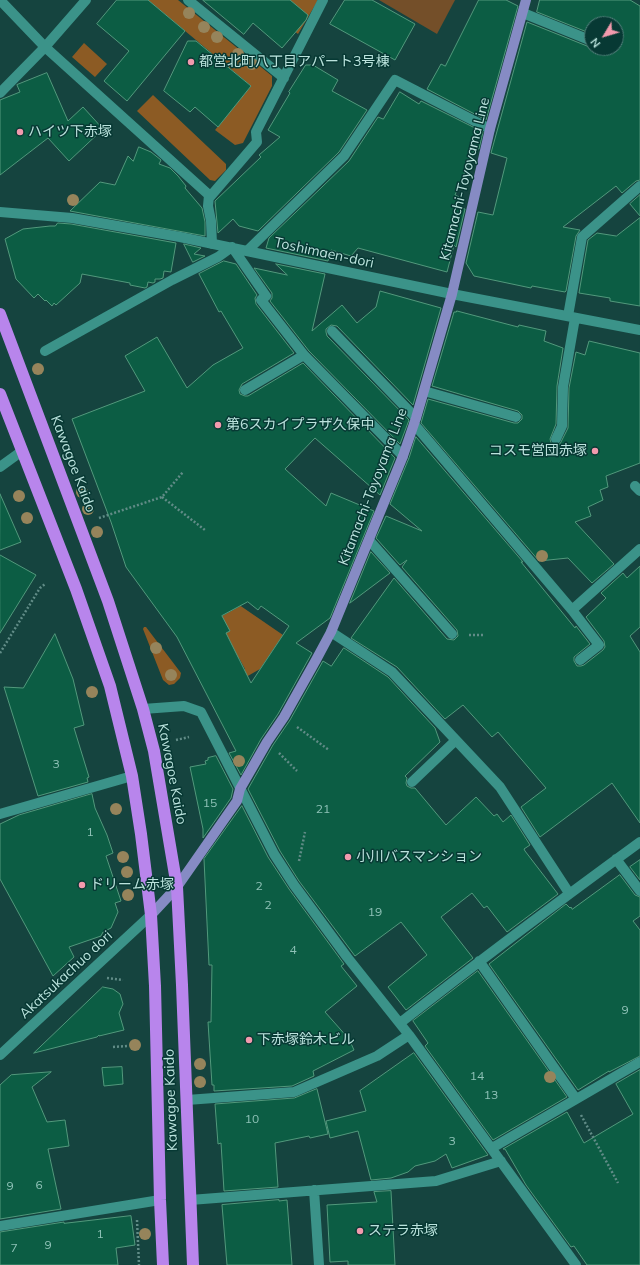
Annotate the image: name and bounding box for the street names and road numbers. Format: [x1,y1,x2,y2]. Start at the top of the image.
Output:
street label: Kitamachi-Toyoyama Line [437,96,493,262]
street label: Toshimaen-dori [273,234,375,272]
street label: Kitamachi-Toyoyama Line [335,406,411,568]
street label: Kawagoe Kaido [47,413,99,515]
street label: Kawagoe Kaido [154,722,190,826]
street label: Akatsukachuo dori [16,928,116,1022]
street label: Kawagoe Kaido [161,1049,181,1151]

